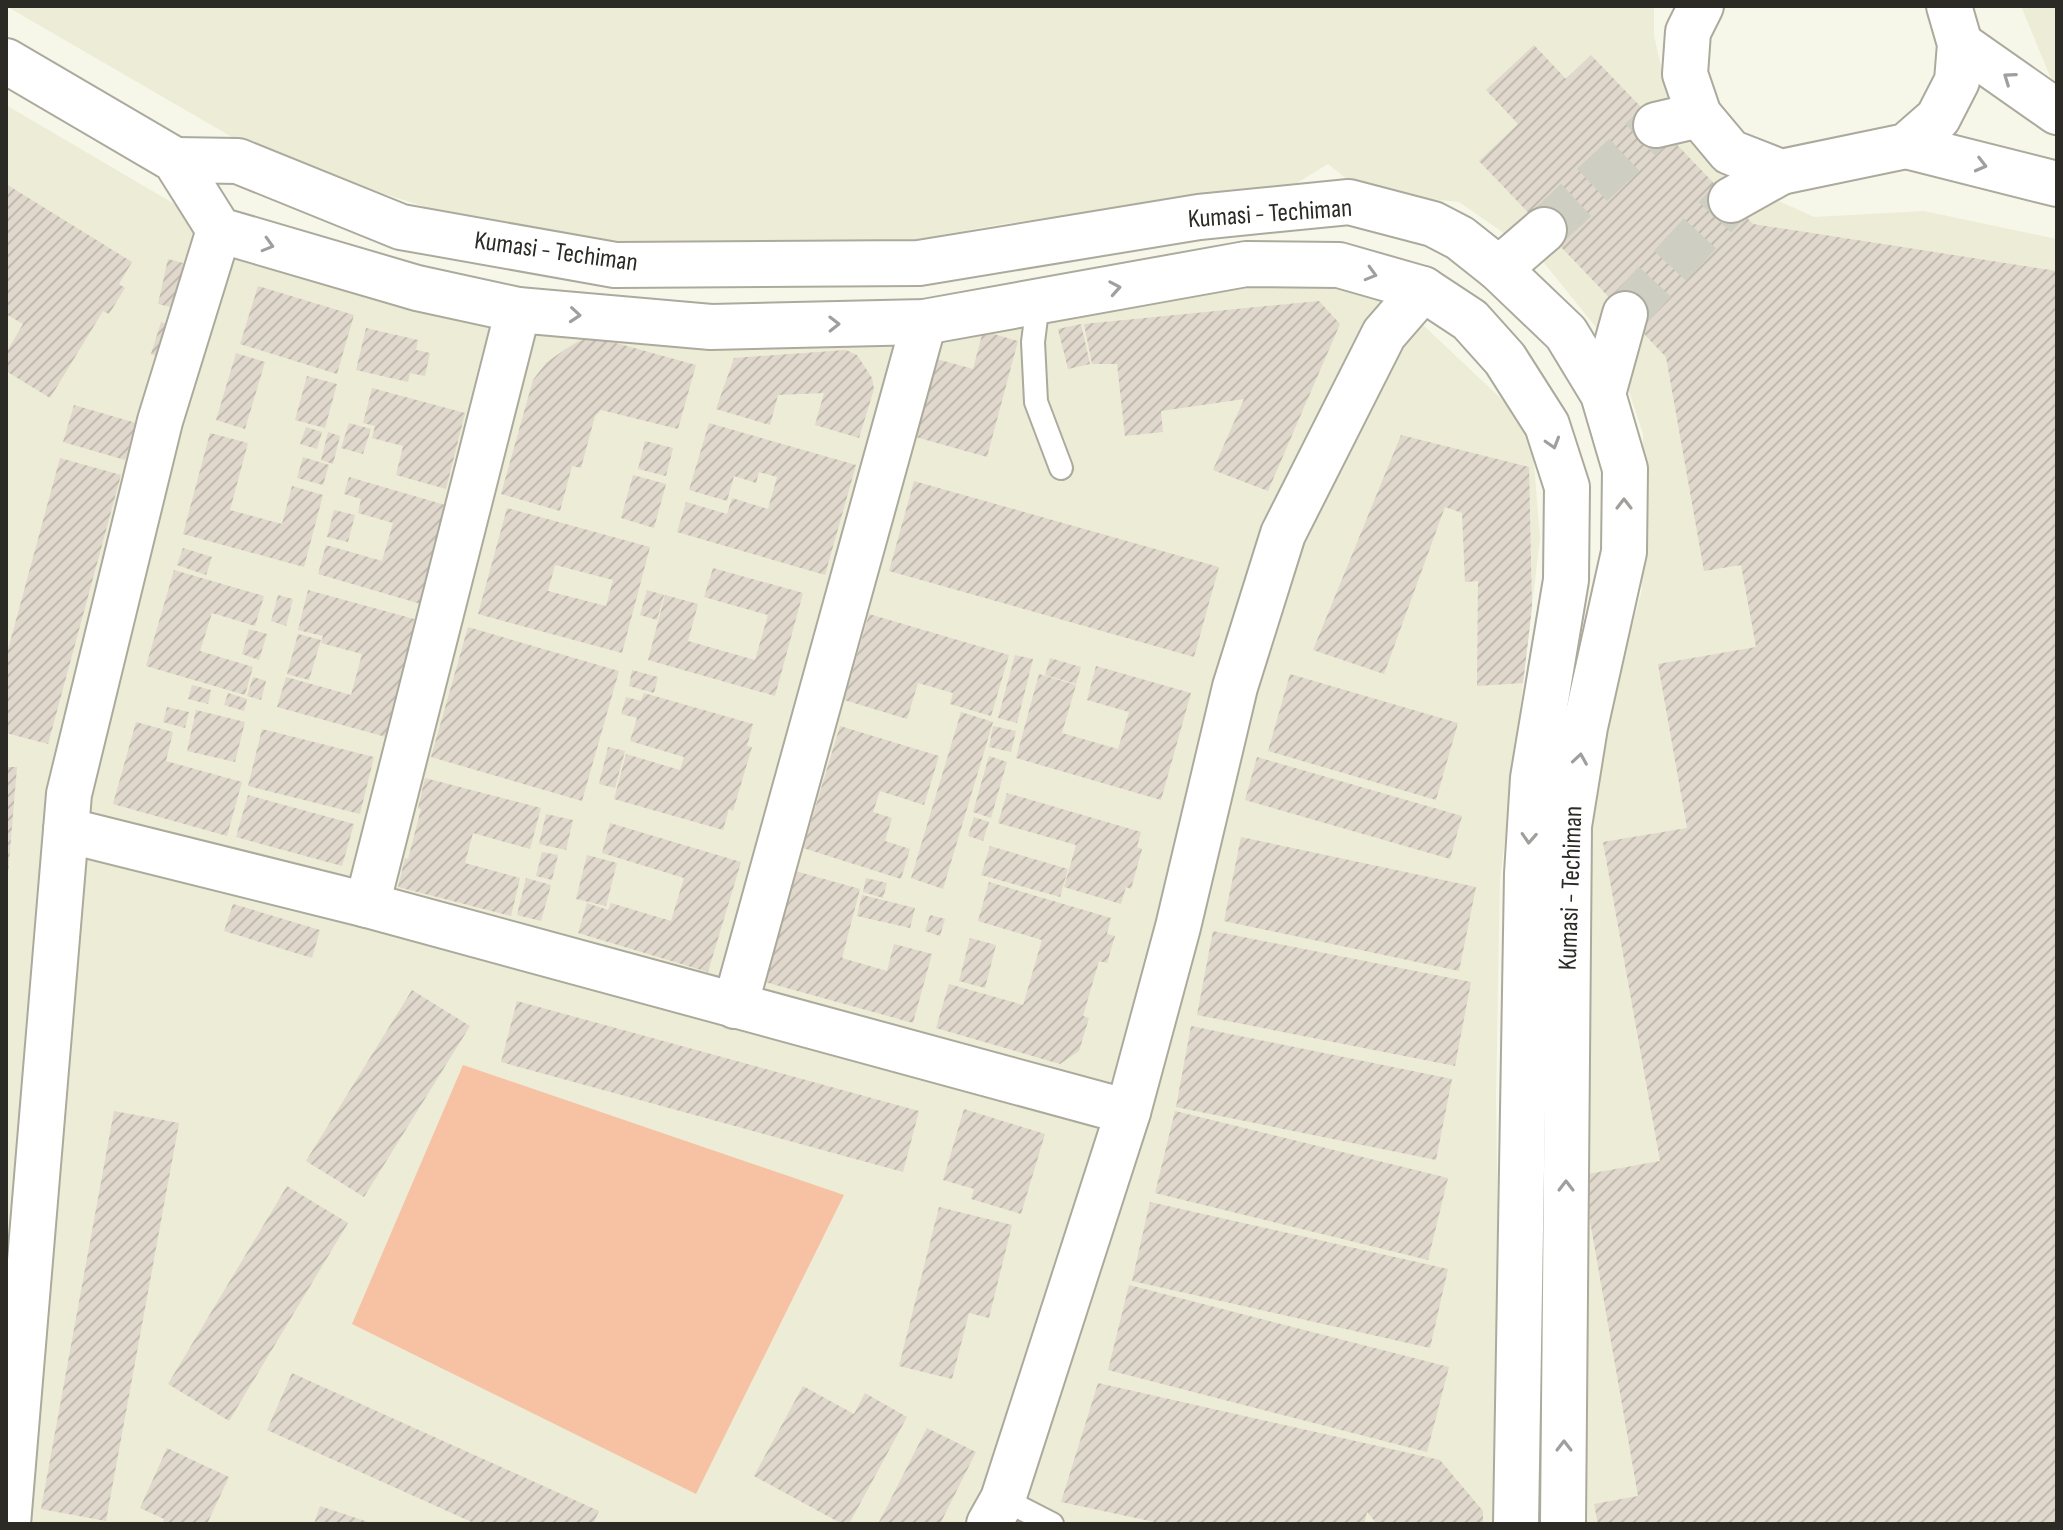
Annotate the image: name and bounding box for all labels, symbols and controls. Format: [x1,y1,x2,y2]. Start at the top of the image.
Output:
one-way arrow [2003,73,2017,88]
one-way arrow [1974,155,1988,172]
street label: Kumasi - Techiman [1187,193,1353,235]
street label: Kumasi - Techiman [472,225,640,279]
one-way arrow [260,235,274,252]
one-way arrow [1364,265,1378,281]
one-way arrow [1108,281,1122,298]
one-way arrow [569,306,582,323]
one-way arrow [828,315,841,333]
one-way arrow [1544,436,1560,450]
one-way arrow [1615,497,1633,510]
one-way arrow [1571,752,1588,766]
street label: Kumasi - Techiman [1553,805,1589,971]
one-way arrow [1521,832,1538,845]
one-way arrow [1557,1179,1575,1192]
one-way arrow [1555,1439,1573,1452]

